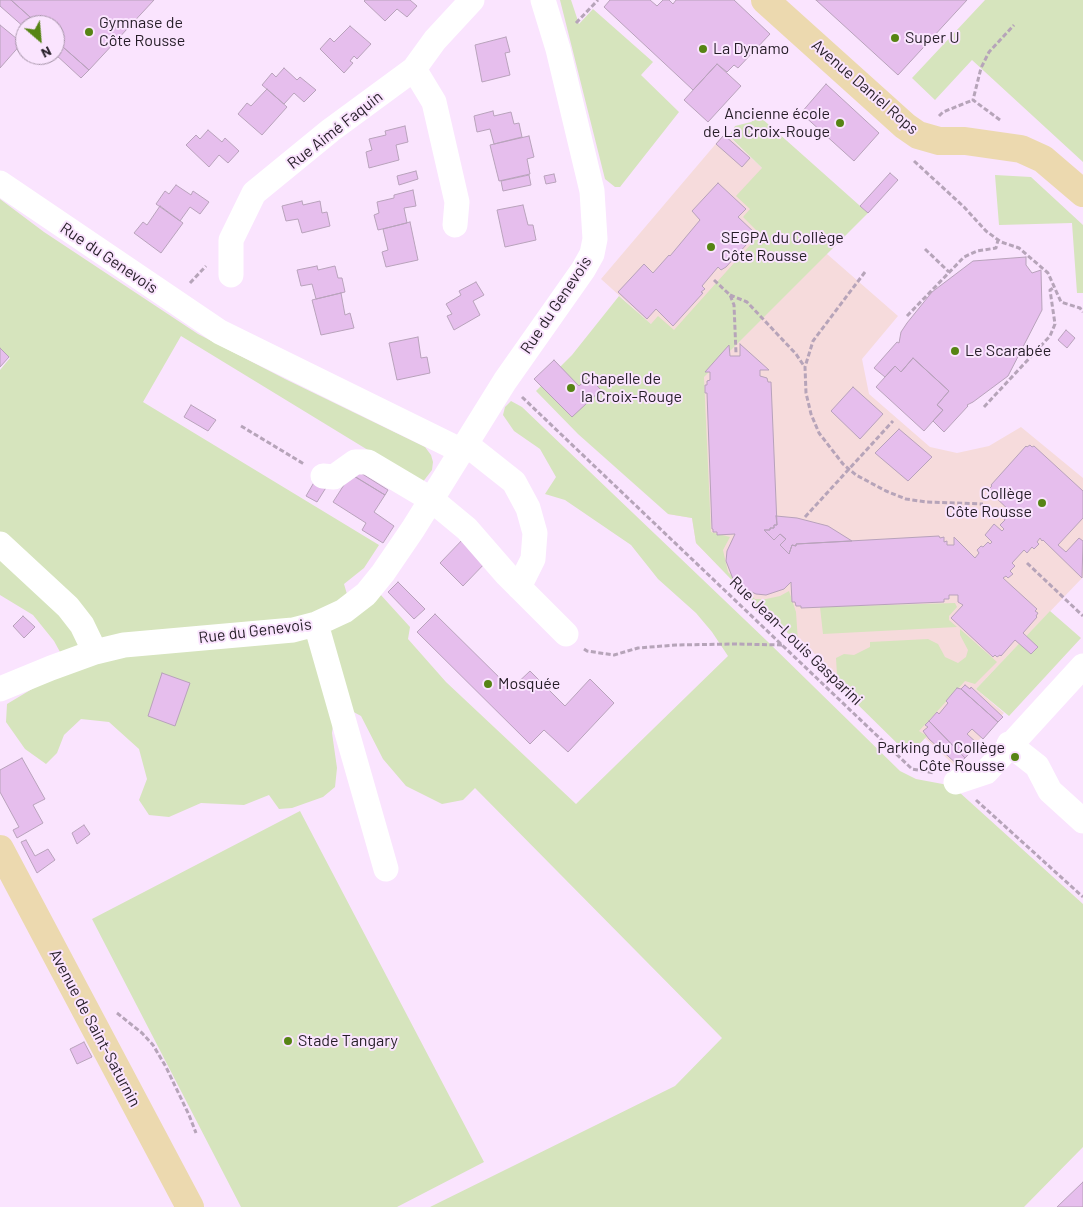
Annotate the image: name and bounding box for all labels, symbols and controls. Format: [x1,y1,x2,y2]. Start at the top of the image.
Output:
place label: Gymnase de Côte Rousse [99,13,185,51]
north arrow [15,15,65,65]
marker: Gymnase de Côte Rousse [83,26,95,38]
place label: Super U [905,28,960,48]
marker: Super U [889,32,901,44]
street label: Avenue Daniel Rops [808,35,922,139]
place label: La Dynamo [713,39,789,59]
text: N [39,43,55,63]
marker: La Dynamo [697,43,709,55]
street label: Rue Aimé Faquin [284,87,386,173]
place label: Ancienne école de La Croix-Rouge [703,104,830,142]
marker: Ancienne école de La Croix-Rouge [834,117,846,129]
street label: Rue du Genevois [57,218,161,298]
place label: SEGPA du Collège Côte Rousse [721,228,844,266]
marker: SEGPA du Collège Côte Rousse [705,241,717,253]
street label: Rue du Genevois [516,253,596,357]
place label: Le Scarabée [965,341,1051,361]
marker: Le Scarabée [949,345,961,357]
place label: Chapelle de la Croix-Rouge [581,369,682,407]
marker: Chapelle de la Croix-Rouge [565,382,577,394]
place label: Collège Côte Rousse [946,484,1032,522]
marker: Collège Côte Rousse [1036,497,1048,509]
street label: Rue Jean-Louis Gasparini [726,573,866,709]
street label: Rue du Genevois [197,615,313,647]
place label: Mosquée [498,674,560,694]
marker: Mosquée [482,678,494,690]
place label: Parking du Collège Côte Rousse [877,738,1005,776]
marker: Parking du Collège Côte Rousse [1009,751,1021,763]
street label: Avenue de Saint-Saturnin [45,946,145,1110]
place label: Stade Tangary [298,1031,398,1051]
marker: Stade Tangary [282,1035,294,1047]

